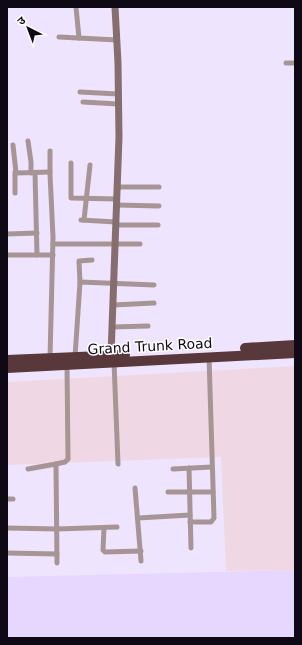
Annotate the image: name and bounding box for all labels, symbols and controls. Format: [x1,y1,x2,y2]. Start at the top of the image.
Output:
north arrow [8,8,48,48]
text: उ [15,14,29,28]
street label: Grand Trunk Road [87,335,213,357]

